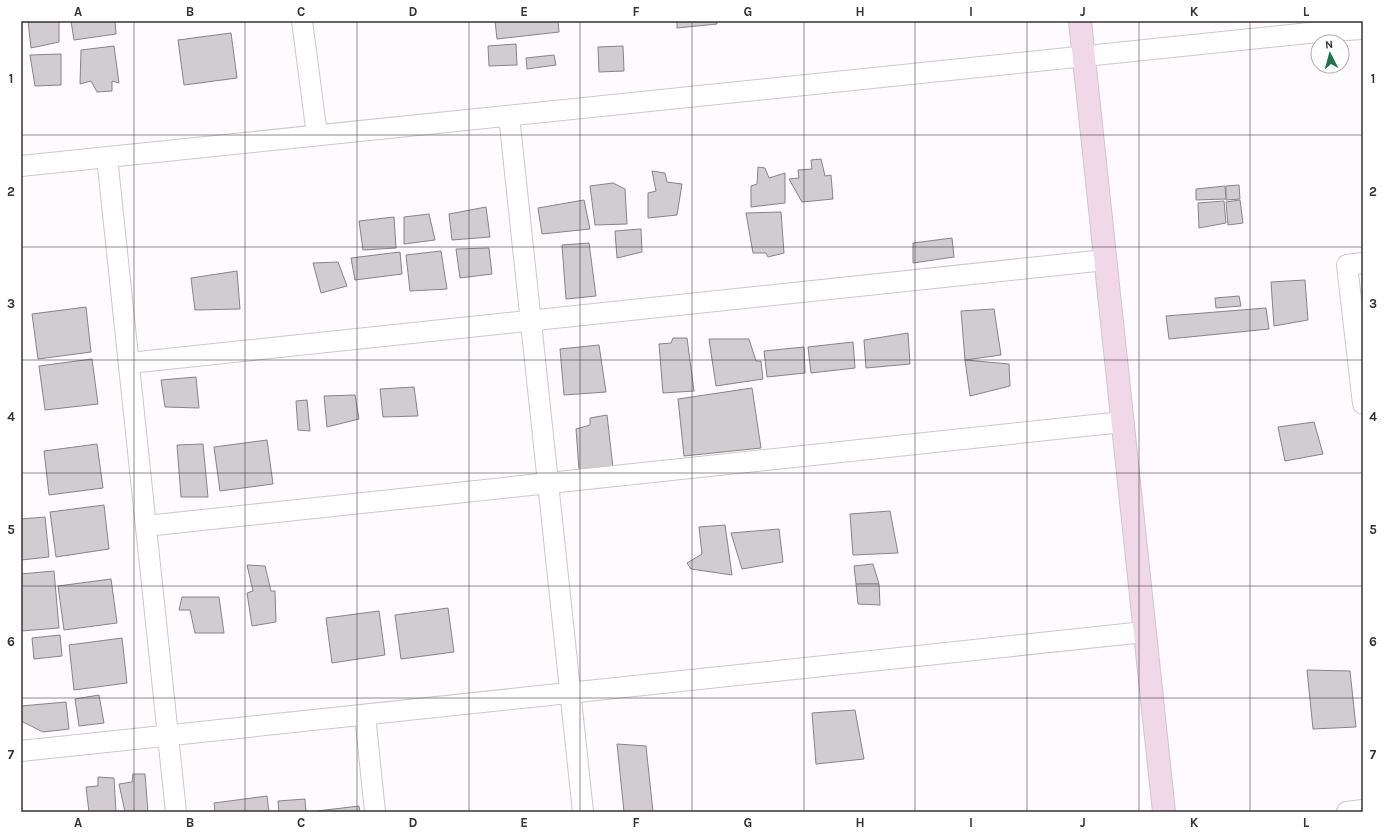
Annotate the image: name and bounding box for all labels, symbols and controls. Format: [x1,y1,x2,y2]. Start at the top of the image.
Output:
text: A [74,4,82,19]
text: B [186,4,194,19]
text: C [297,4,305,19]
text: D [409,4,418,19]
text: E [520,4,528,19]
text: F [632,4,640,19]
text: G [744,4,752,19]
text: H [855,4,865,19]
text: I [969,4,973,19]
text: J [1080,4,1086,19]
text: K [1190,4,1199,19]
text: L [1303,4,1310,19]
north arrow [1310,34,1350,74]
text: N [1324,38,1334,51]
text: 1 [9,71,13,86]
text: 1 [1371,71,1375,86]
text: 2 [7,184,15,199]
text: 2 [1369,184,1377,199]
text: 3 [7,296,15,311]
text: 3 [1369,296,1377,311]
text: 4 [7,409,15,424]
text: 4 [1369,409,1377,424]
text: 5 [7,522,15,537]
text: 5 [1369,522,1377,537]
text: 6 [7,634,15,649]
text: 6 [1369,634,1377,649]
text: 7 [8,747,15,762]
text: 7 [1370,747,1377,762]
text: A [74,815,82,830]
text: B [186,815,194,830]
text: C [297,815,305,830]
text: D [409,815,418,830]
text: E [520,815,528,830]
text: F [632,815,640,830]
text: G [744,815,752,830]
text: H [855,815,865,830]
text: I [969,815,973,830]
text: J [1080,815,1086,830]
text: K [1190,815,1199,830]
text: L [1303,815,1310,830]

